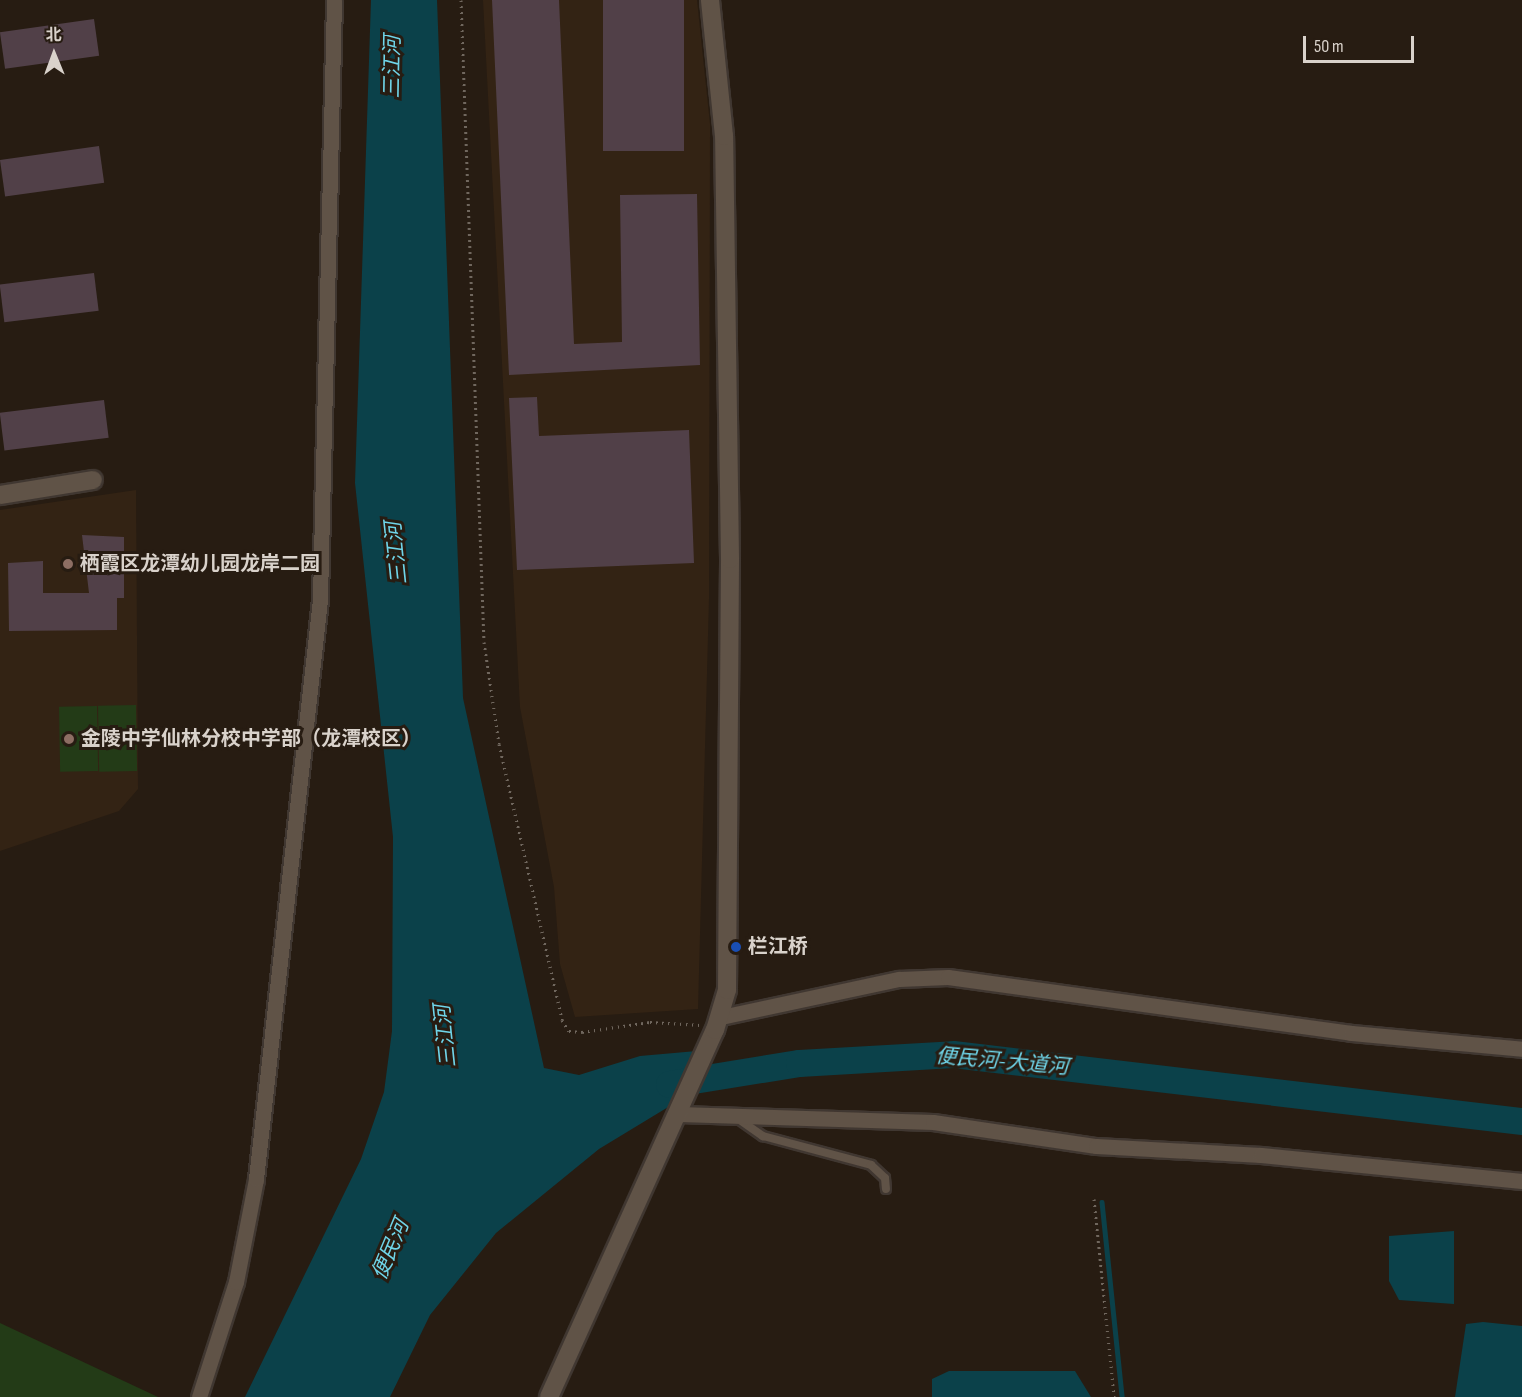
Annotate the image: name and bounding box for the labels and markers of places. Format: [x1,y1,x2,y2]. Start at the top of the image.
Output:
place label: 栖霞区龙潭幼儿园龙岸二园 [80,552,320,576]
marker: 栖霞区龙潭幼儿园龙岸二园 [61,557,75,571]
place label: 金陵中学仙林分校中学部（龙潭校区） [81,727,421,751]
marker: 金陵中学仙林分校中学部（龙潭校区） [62,732,76,746]
place label: 栏江桥 [748,935,808,959]
marker: 栏江桥 [729,940,743,954]

